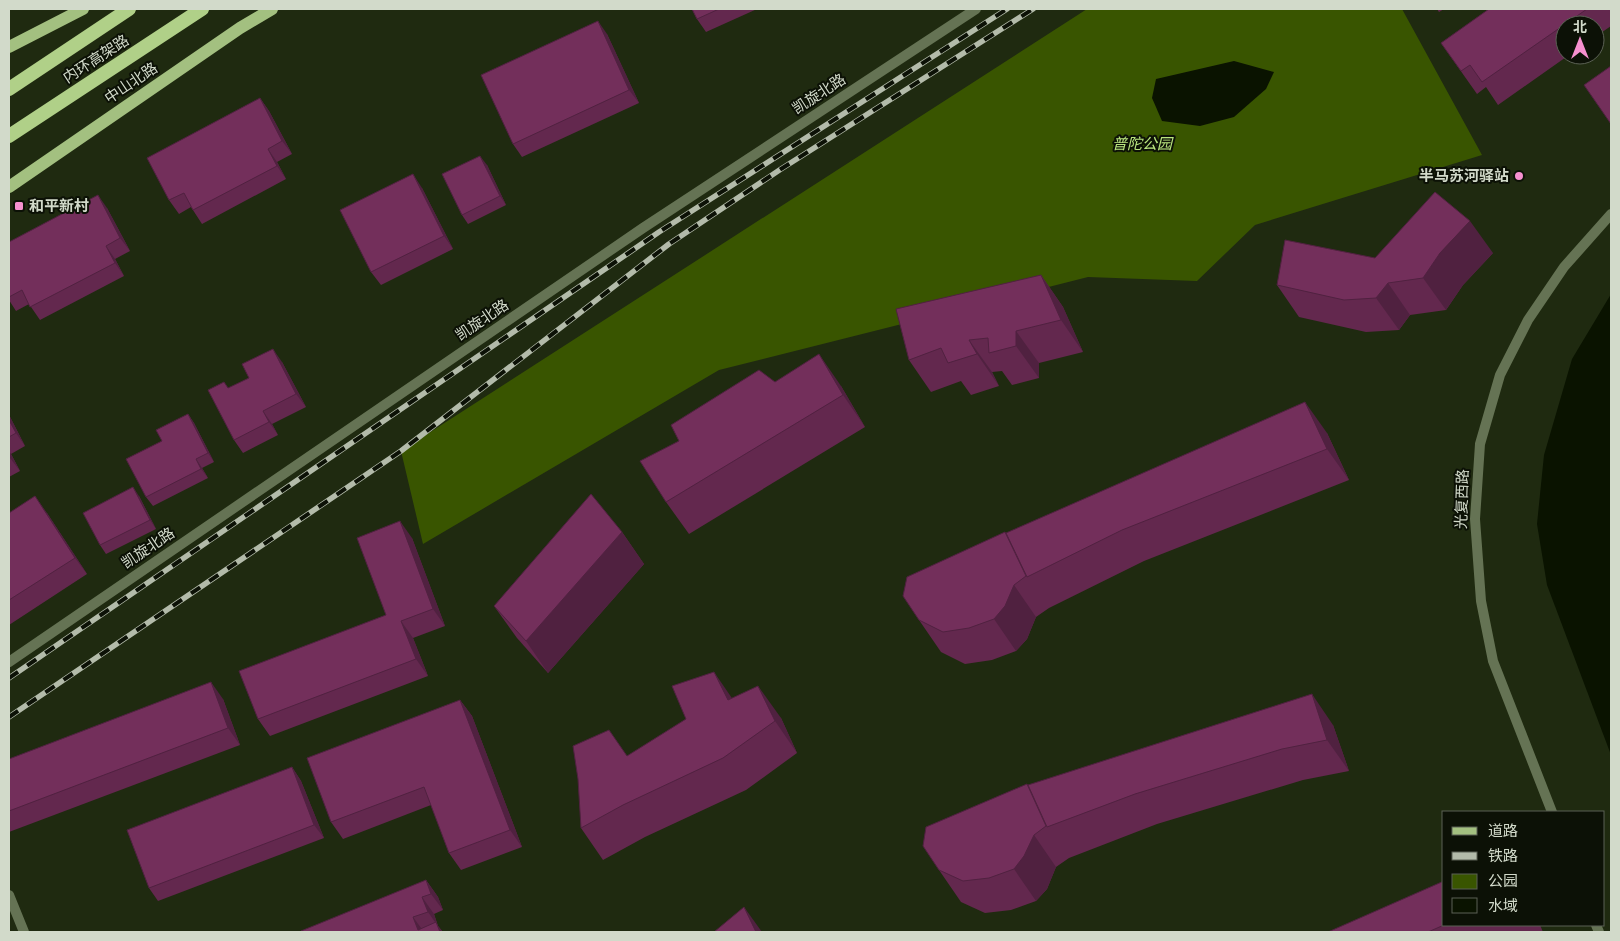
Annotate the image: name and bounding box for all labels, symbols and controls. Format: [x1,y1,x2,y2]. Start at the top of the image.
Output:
north arrow [1555,15,1605,65]
text: 北 [1573,19,1587,35]
street label: 内环高架路 [60,32,132,86]
street label: 中山北路 [101,59,160,106]
street label: 凯旋北路 [789,70,849,117]
park label: 普陀公园 [1112,136,1174,152]
place label: 半马苏河驿站 [1419,168,1509,184]
marker: 半马苏河驿站 [1513,170,1525,182]
place label: 和平新村 [29,197,89,214]
marker: 和平新村 [13,200,25,212]
street label: 凯旋北路 [452,296,511,343]
street label: 光复西路 [1453,469,1471,529]
street label: 凯旋北路 [118,524,177,571]
legend [1442,811,1605,926]
text: 道路 [1488,823,1518,839]
text: 铁路 [1488,848,1518,864]
text: 公园 [1488,873,1518,889]
text: 水域 [1488,898,1518,914]

